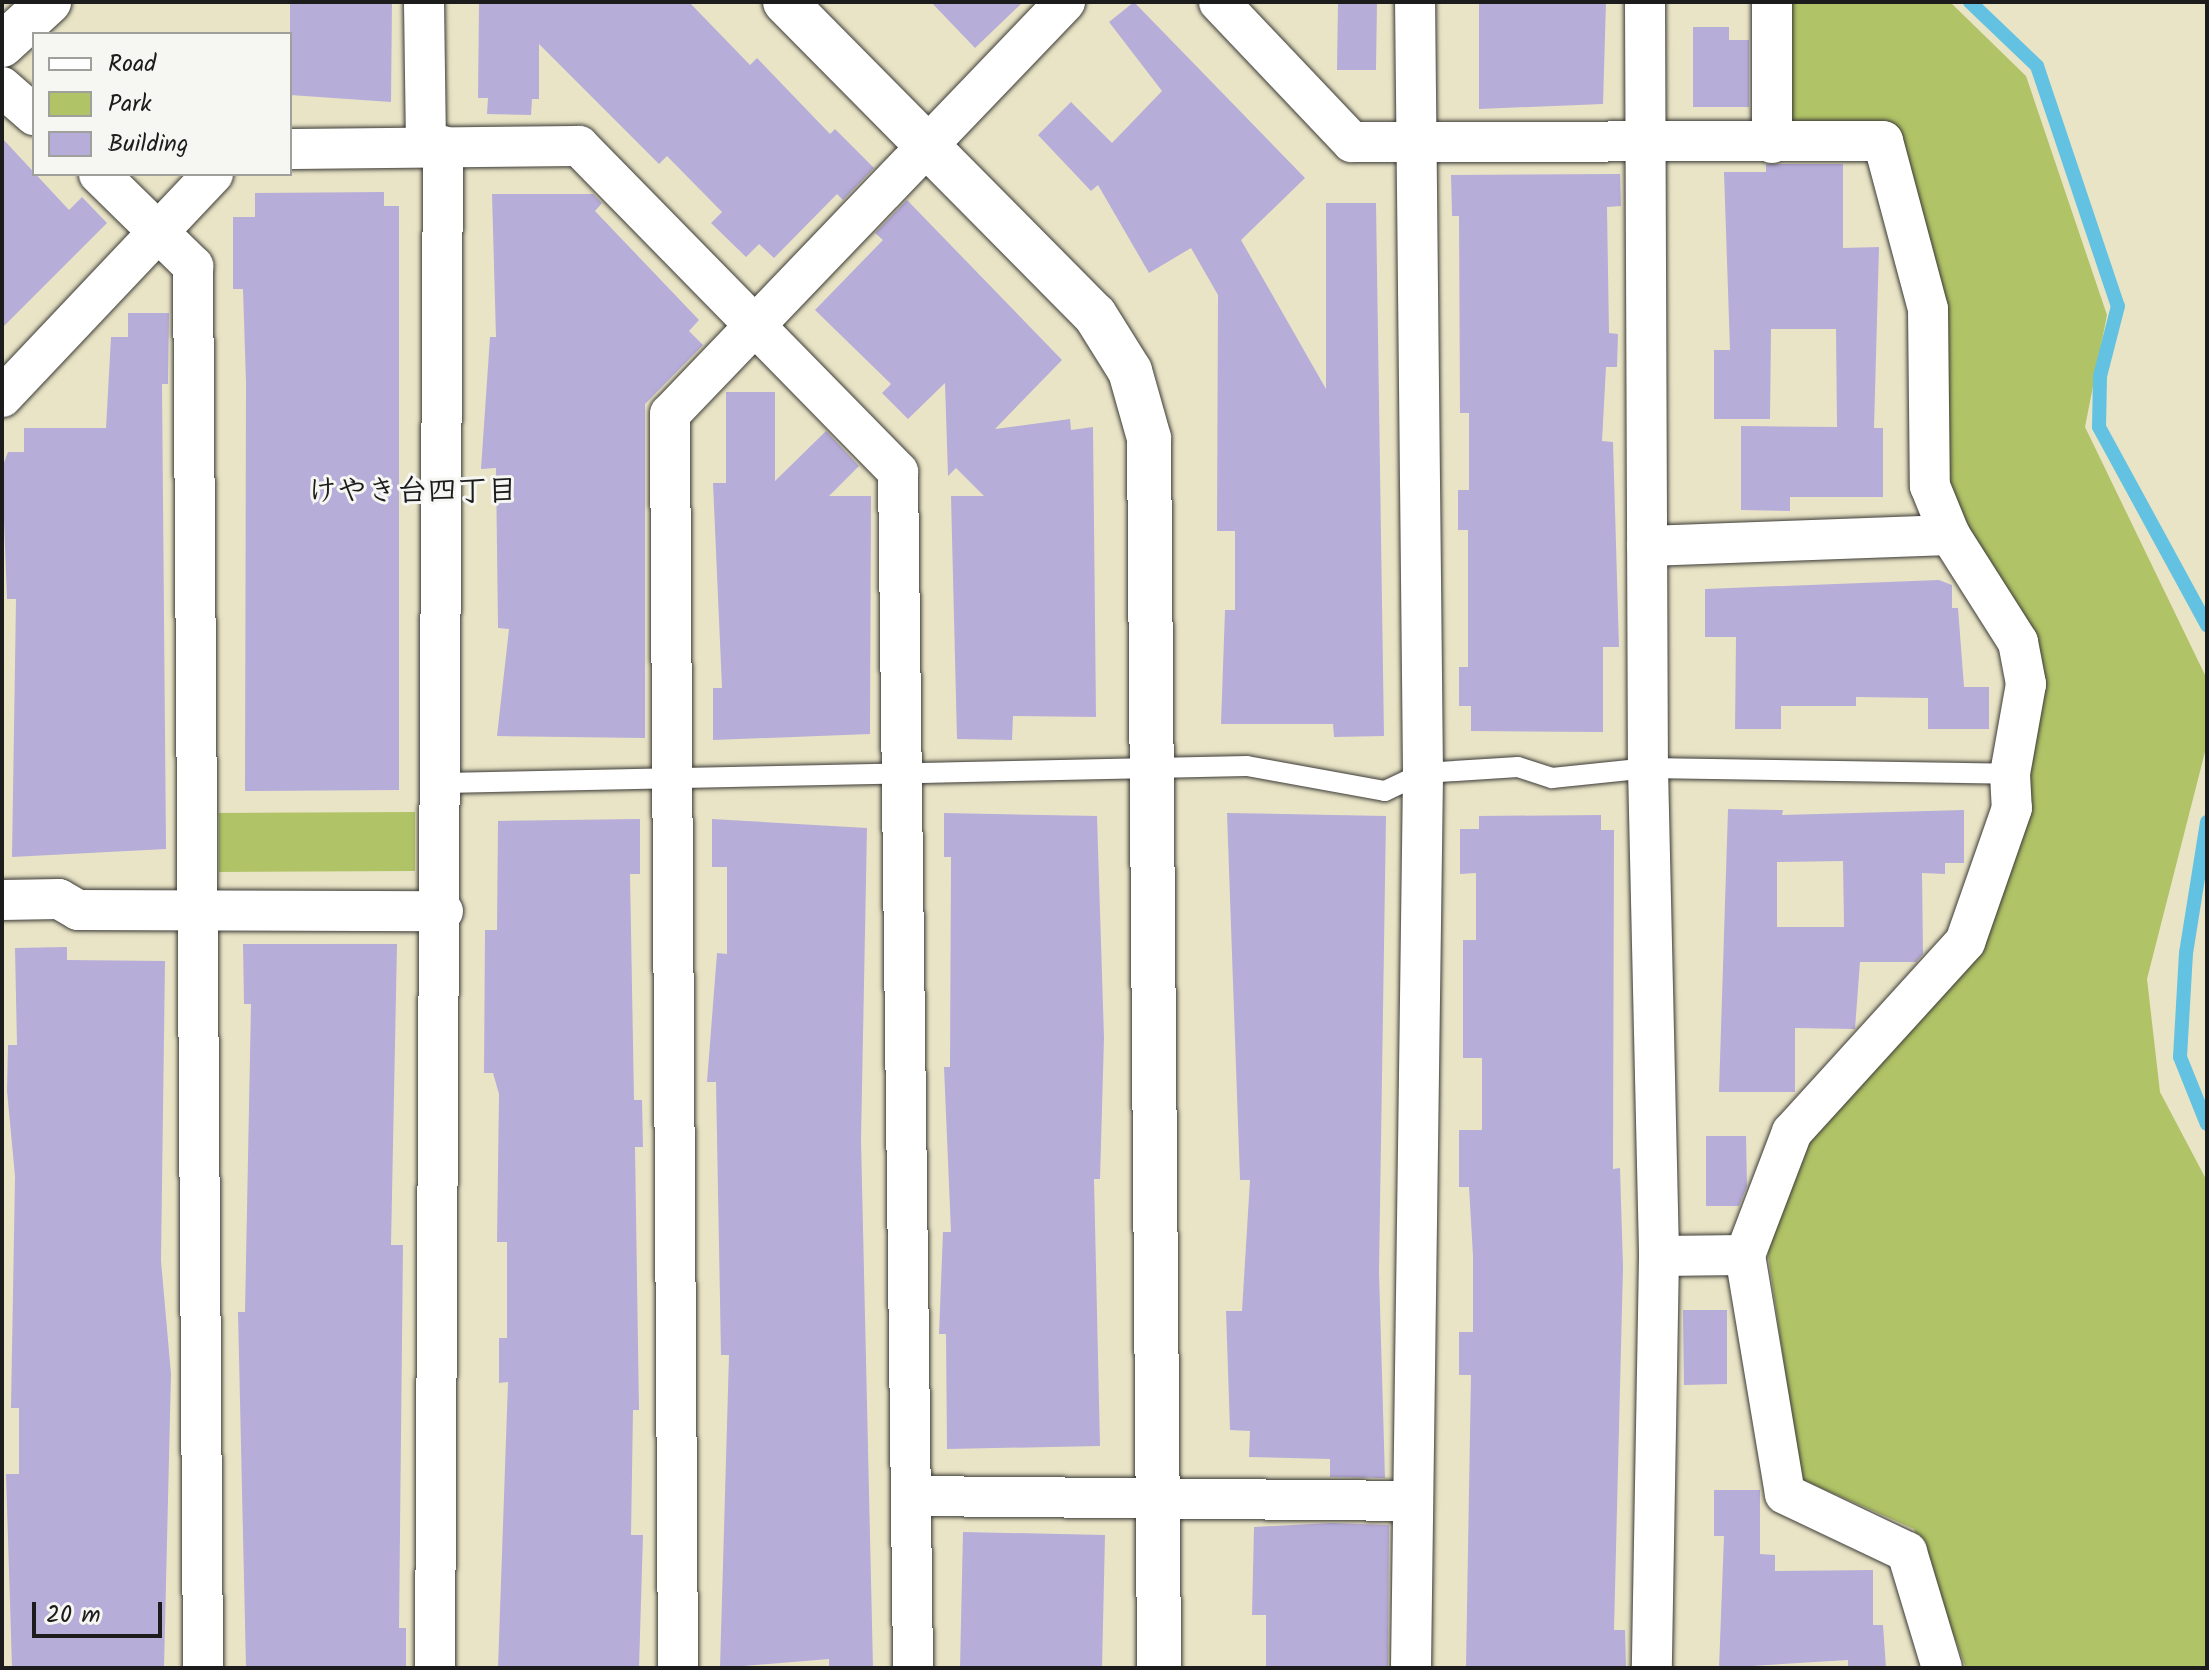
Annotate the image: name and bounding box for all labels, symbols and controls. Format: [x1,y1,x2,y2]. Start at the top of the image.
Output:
legend [32,32,292,176]
text: Road [108,45,156,84]
text: Park [108,85,152,124]
text: Building [108,125,188,164]
district label: けやき台四丁目 [307,474,517,510]
scale bar [36,1586,166,1636]
text: 20 m [46,1596,101,1635]

